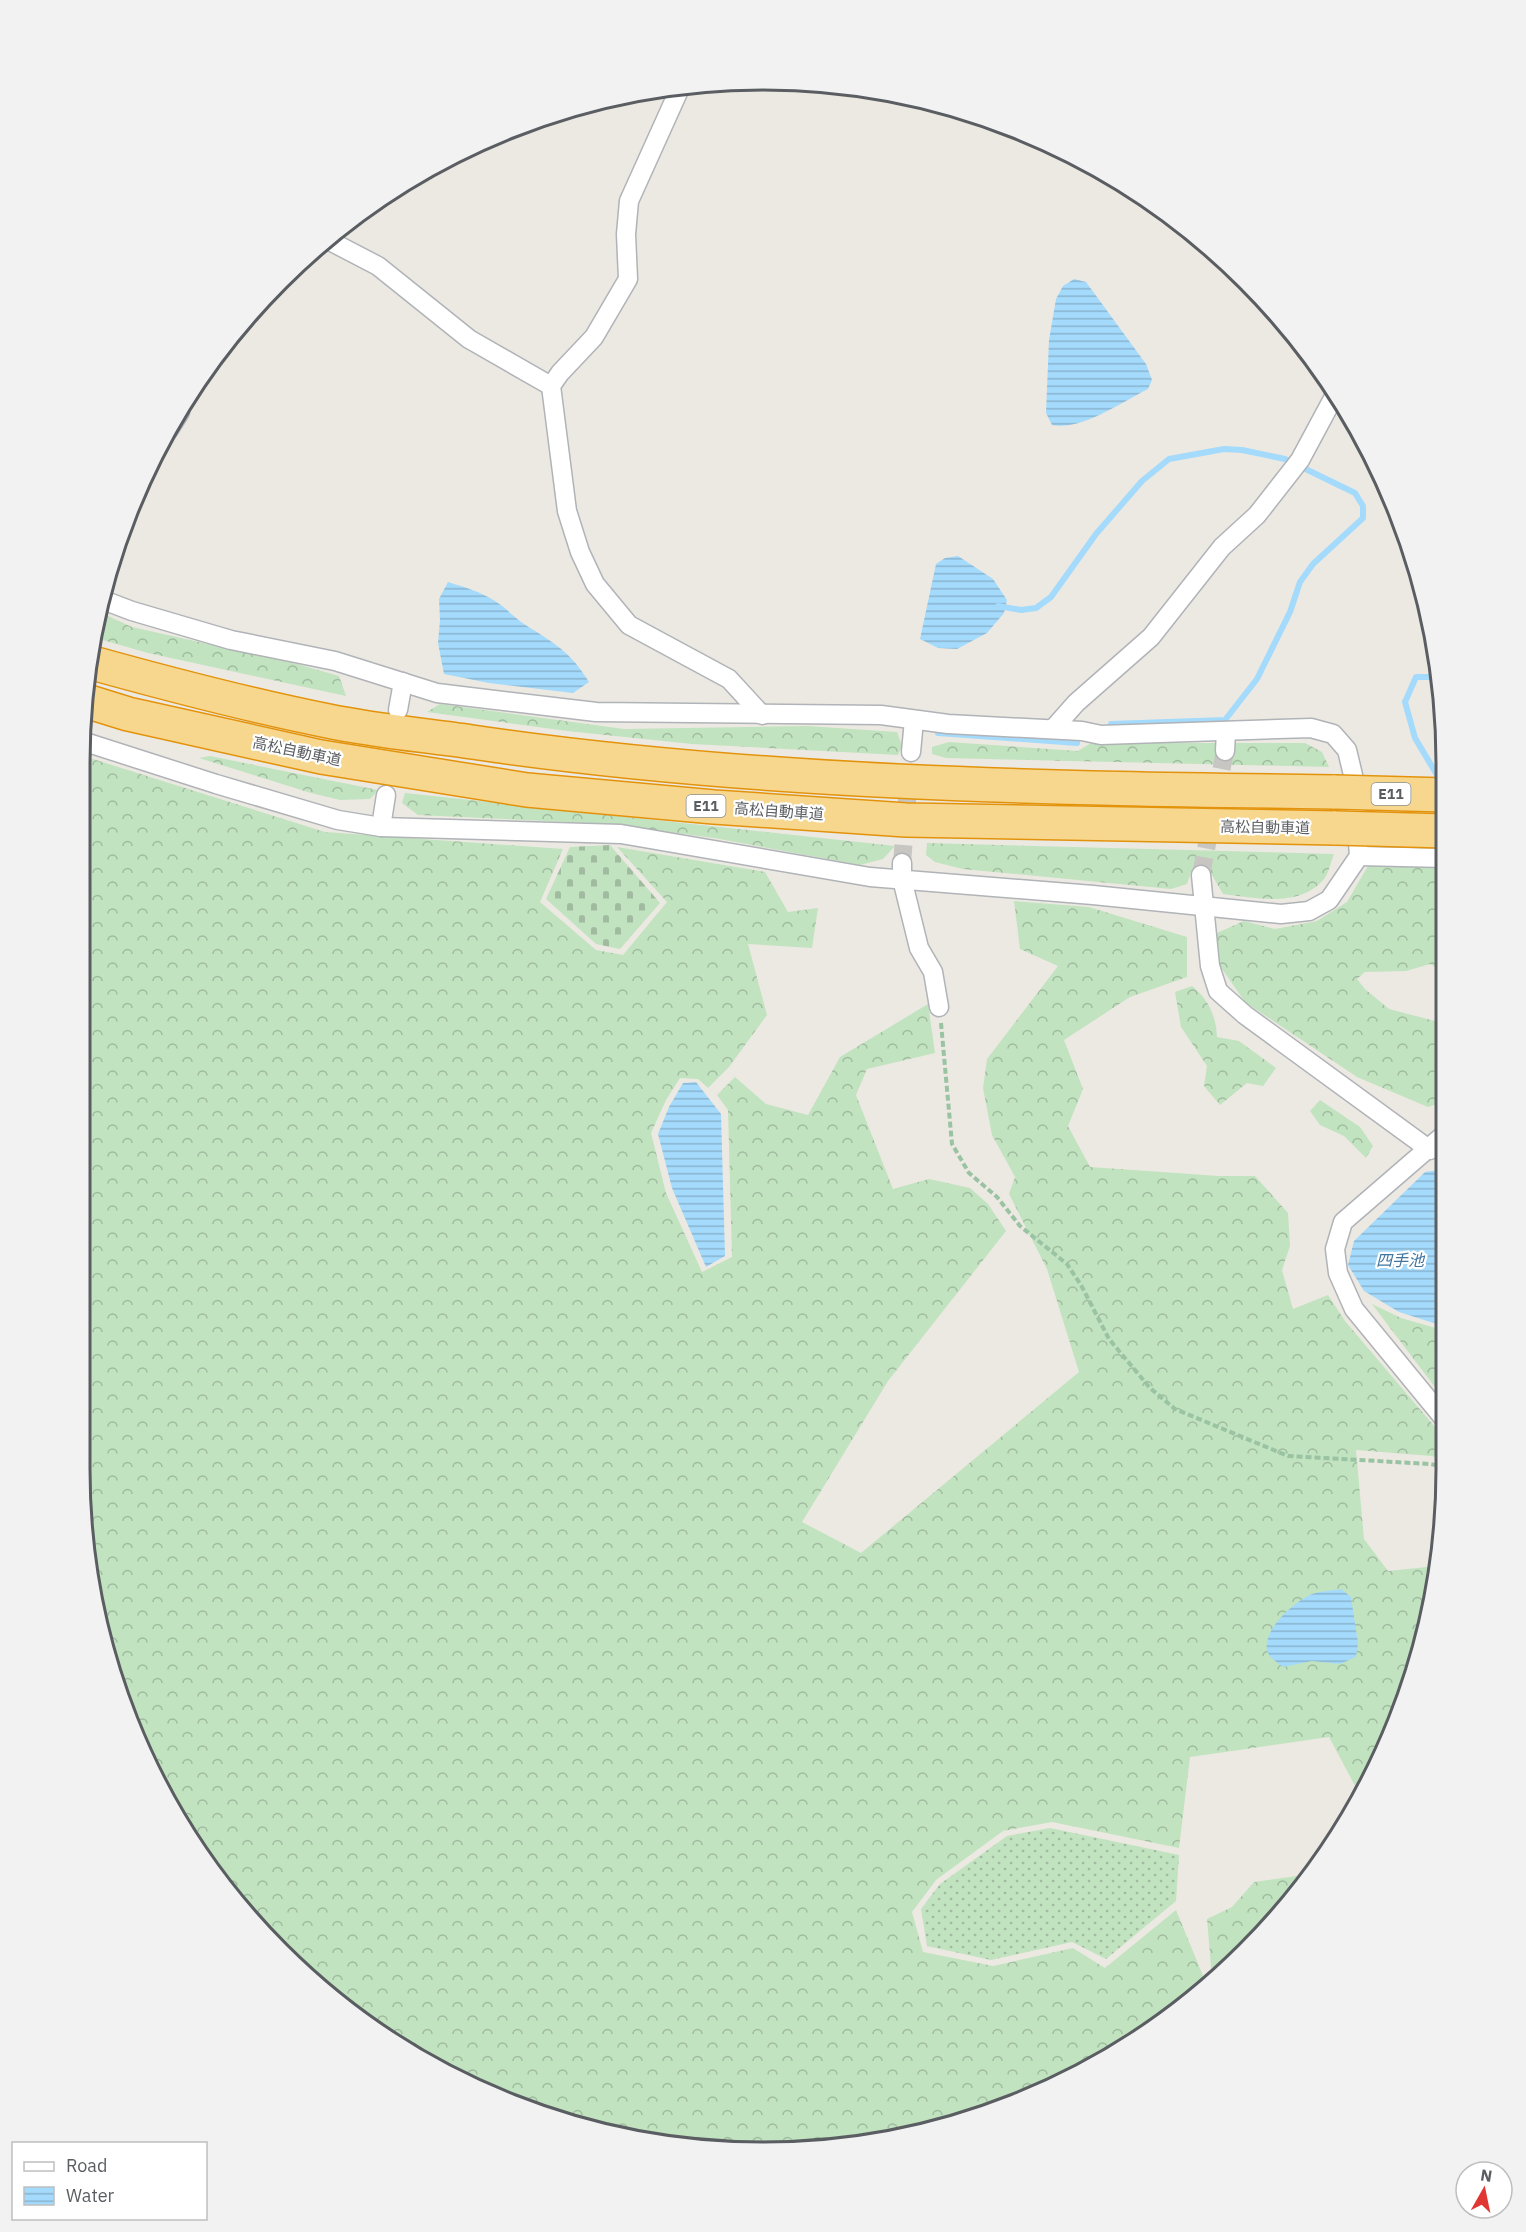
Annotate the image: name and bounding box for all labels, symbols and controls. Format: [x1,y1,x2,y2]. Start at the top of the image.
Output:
street label: 高松自動車道 [251,732,343,770]
road number: E11 [1372,783,1410,805]
road number: E11 [686,795,726,817]
street label: 高松自動車道 [733,798,825,824]
street label: 高松自動車道 [1220,817,1310,837]
water label: 四手池 [1376,1250,1426,1270]
legend [12,2142,207,2220]
text: Road [66,2154,107,2177]
north arrow [1454,2160,1514,2220]
text: N [1479,2164,1494,2186]
text: Water [66,2184,115,2207]

